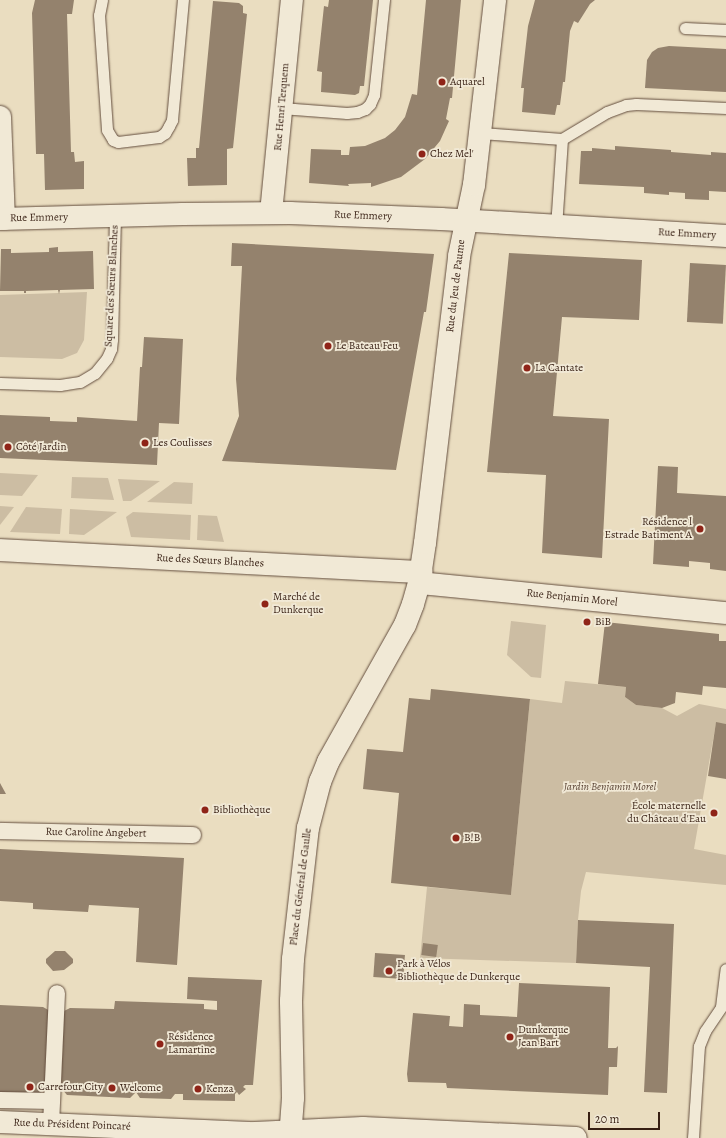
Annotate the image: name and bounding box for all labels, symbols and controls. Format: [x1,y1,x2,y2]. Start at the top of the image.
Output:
street label: Rue Henri Terquem [272,63,292,151]
place label: Aquarel [450,75,485,89]
marker: Aquarel [437,77,447,87]
place label: Chez Mel' [430,147,474,161]
marker: Chez Mel' [417,149,427,159]
street label: Rue Emmery [334,208,392,224]
street label: Rue Emmery [10,211,68,225]
street label: Square des Sœurs Blanches [102,225,122,347]
street label: Rue Emmery [658,226,716,242]
street label: Rue du Jeu de Paume [444,239,468,333]
place label: Le Bateau Feu [336,339,398,353]
marker: Le Bateau Feu [323,341,333,351]
place label: La Cantate [535,361,583,375]
marker: La Cantate [522,363,532,373]
place label: Les Coulisses [153,436,212,450]
marker: Les Coulisses [140,438,150,448]
place label: Côté Jardin [16,440,66,454]
marker: Côté Jardin [3,442,13,452]
place label: Résidence l Estrade Batiment A [604,516,692,542]
marker: Résidence l Estrade Batiment A [695,524,705,534]
street label: Rue des Sœurs Blanches [156,552,264,570]
street label: Rue Benjamin Morel [526,587,618,609]
place label: Marché de Dunkerque [273,591,324,617]
marker: Marché de Dunkerque [260,599,270,609]
place label: BiB [595,615,611,629]
marker: BiB [582,617,592,627]
park label: Jardin Benjamin Morel [564,780,656,794]
place label: École maternelle du Château d'Eau [627,800,706,826]
place label: Bibliothèque [213,803,270,817]
marker: Bibliothèque [200,805,210,815]
marker: École maternelle du Château d'Eau [709,808,719,818]
street label: Rue Caroline Angebert [45,826,147,840]
street label: Place du Général de Gaulle [287,828,315,946]
place label: B!B [464,831,480,845]
marker: B!B [451,833,461,843]
place label: Park à Vélos Bibliothèque de Dunkerque [397,958,520,984]
marker: Park à Vélos Bibliothèque de Dunkerque [384,966,394,976]
place label: Dunkerque Jean Bart [518,1024,569,1050]
place label: Résidence Lamartine [168,1031,215,1057]
marker: Dunkerque Jean Bart [505,1032,515,1042]
marker: Résidence Lamartine [155,1039,165,1049]
place label: Carrefour City [38,1080,103,1094]
place label: Welcome [120,1081,161,1095]
marker: Carrefour City [25,1082,35,1092]
place label: Kenza [206,1082,234,1096]
marker: Welcome [107,1083,117,1093]
marker: Kenza [193,1084,203,1094]
scale bar [590,1104,662,1130]
text: 20 m [595,1111,619,1127]
street label: Rue du Président Poincaré [13,1116,131,1134]

